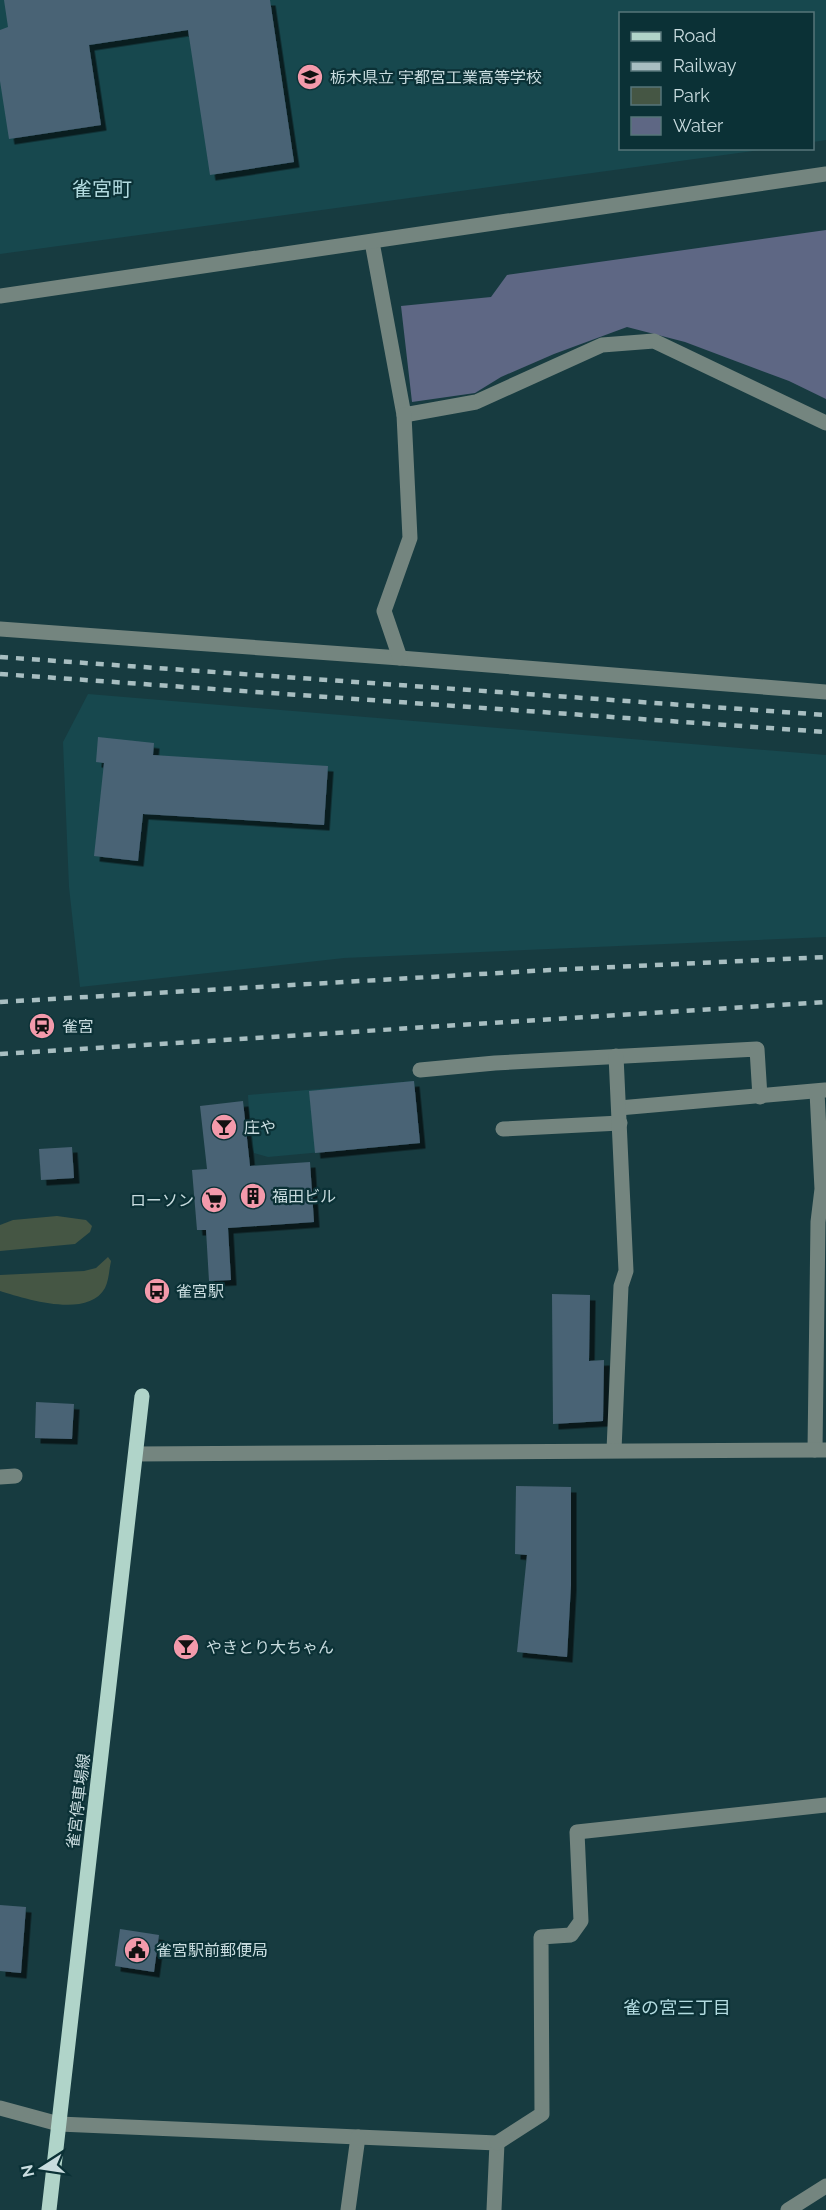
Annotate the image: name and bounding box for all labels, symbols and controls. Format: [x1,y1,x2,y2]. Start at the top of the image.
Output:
legend [619,12,814,150]
text: Road [673,25,716,46]
text: Railway [673,55,737,76]
school or university icon: 栃木県立 宇都宮工業高等学校 [295,62,325,92]
place label: 栃木県立 宇都宮工業高等学校 [330,68,542,87]
text: Park [673,85,710,106]
text: Water [673,115,724,136]
district label: 雀宮町 [72,177,132,201]
station icon: 雀宮 [27,1011,57,1041]
place label: 雀宮 [62,1017,94,1036]
bar icon: 庄や [209,1112,239,1142]
place label: 庄や [244,1118,276,1137]
building icon: 福田ビル [238,1181,268,1211]
supermarket icon: ローソン [199,1185,229,1215]
place label: 福田ビル [272,1187,336,1206]
place label: ローソン [130,1191,194,1210]
bus stop icon: 雀宮駅 [142,1276,172,1306]
place label: 雀宮駅 [176,1282,224,1301]
bar icon: やきとり大ちゃん [171,1632,201,1662]
place label: やきとり大ちゃん [206,1638,334,1657]
street label: 雀宮停車場線 [63,1752,94,1850]
public building icon: 雀宮駅前郵便局 [122,1935,152,1965]
place label: 雀宮駅前郵便局 [156,1941,268,1960]
district label: 雀の宮三丁目 [623,1997,731,2018]
north arrow [12,2138,72,2198]
text: N [17,2163,38,2179]

